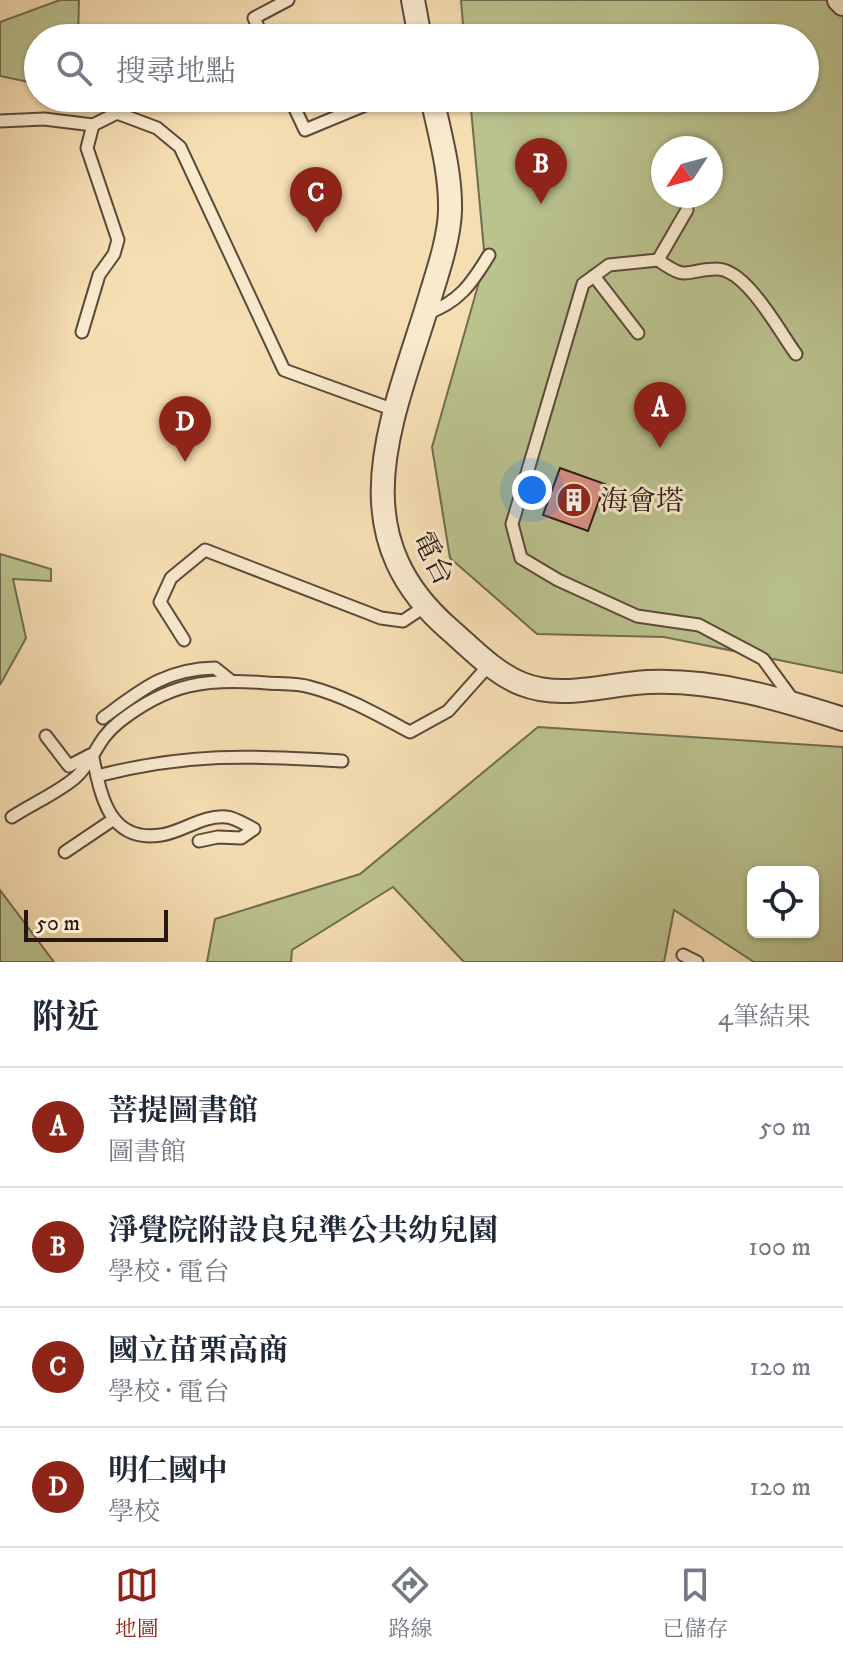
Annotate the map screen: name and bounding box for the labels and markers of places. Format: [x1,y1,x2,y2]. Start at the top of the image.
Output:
pin: B [515,138,567,204]
pin: C [290,167,342,233]
pin: A [634,382,686,448]
pin: D [159,396,211,462]
building icon: 海會塔 [555,481,593,519]
place label: 海會塔 [600,484,684,519]

